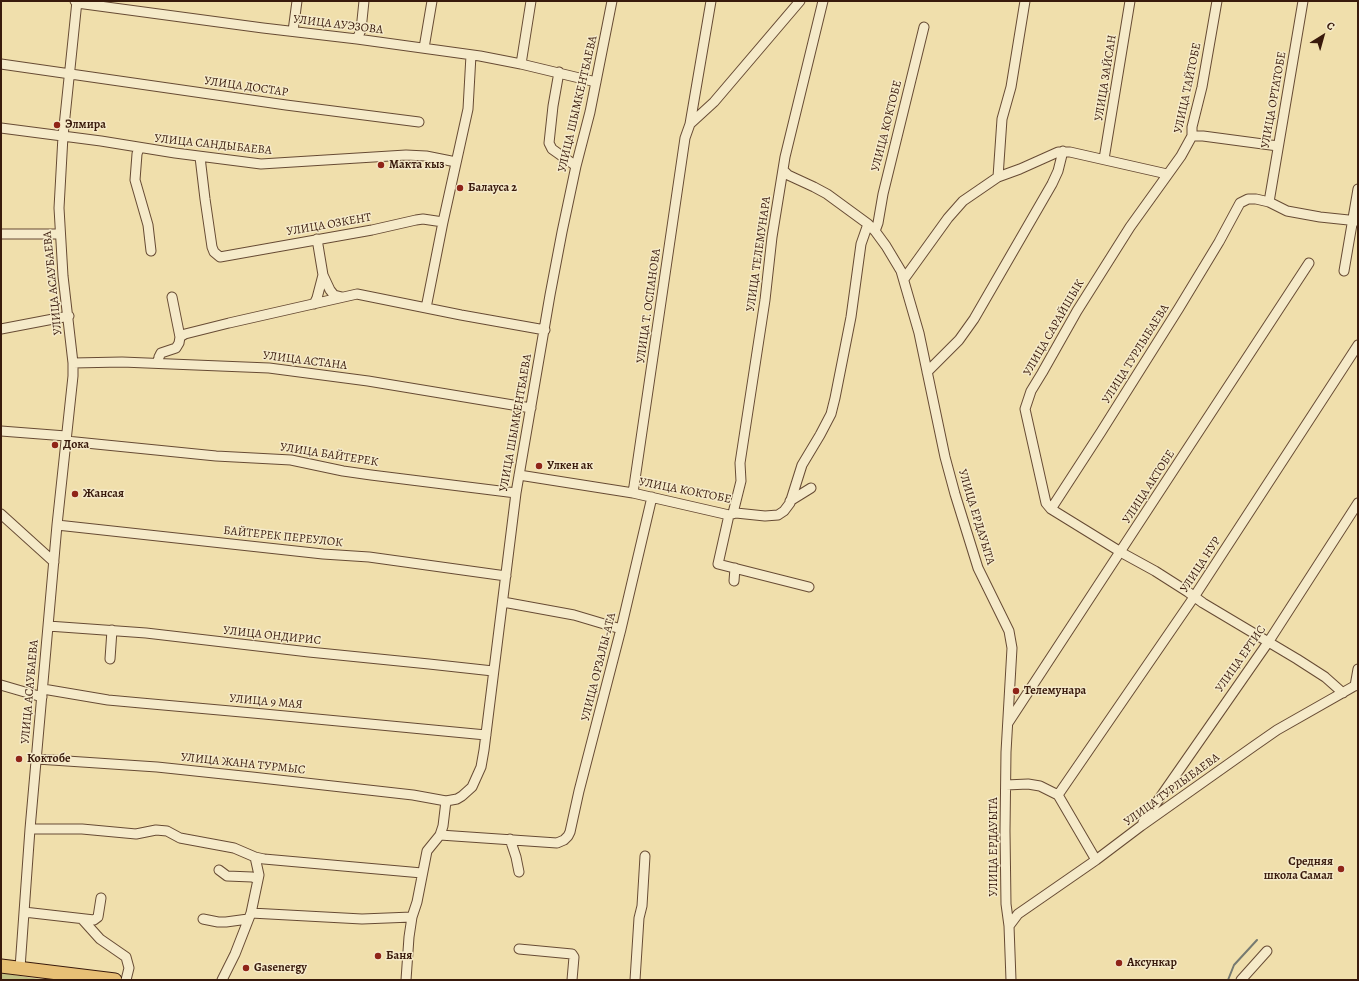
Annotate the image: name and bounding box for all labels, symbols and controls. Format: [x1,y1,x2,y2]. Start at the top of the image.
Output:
street label: УЛИЦА АУЭЗОВА [292,12,384,38]
north arrow [1303,16,1343,56]
text: С [1323,18,1338,34]
street label: УЛИЦА ШЫМКЕНТБАЕВА [555,34,601,174]
street label: УЛИЦА ЗАЙСАН [1092,34,1120,122]
street label: УЛИЦА ТАЙТОБЕ [1171,41,1205,135]
street label: УЛИЦА ОРТАТОБЕ [1258,50,1290,150]
street label: УЛИЦА ДОСТАР [203,74,289,100]
street label: УЛИЦА КОКТОБЕ [869,79,905,173]
place label: Элмира [65,118,106,132]
marker: Элмира [52,120,62,130]
street label: УЛИЦА САНДЫБАЕВА [154,132,272,158]
place label: Макта кыз [389,158,445,172]
marker: Макта кыз [376,160,386,170]
place label: Балауса 2 [468,181,517,195]
marker: Балауса 2 [455,183,465,193]
street label: УЛИЦА ТЕЛЕМУНАРА [744,196,774,312]
street label: УЛИЦА ОЗКЕНТ [286,210,372,240]
street label: УЛИЦА АСАУБАЕВА [40,230,66,336]
street label: УЛИЦА Т. ОСПАНОВА [634,248,664,364]
street label: УЛИЦА САРАЙШЫК [1021,277,1087,379]
street label: УЛИЦА ТУРЛЫБАЕВА [1100,302,1172,406]
street label: УЛИЦА АСТАНА [262,349,348,373]
street label: УЛИЦА ШЫМКЕНТБАЕВА [497,353,535,493]
place label: Дока [63,438,89,452]
marker: Дока [50,440,60,450]
street label: УЛИЦА БАЙТЕРЕК [279,440,379,470]
street label: УЛИЦА АКТОБЕ [1120,448,1178,526]
place label: Улкен ак [547,459,593,473]
marker: Улкен ак [534,461,544,471]
street label: УЛИЦА ЕРДАУЫТА [955,467,997,567]
street label: УЛИЦА КОКТОБЕ [638,475,732,507]
place label: Жансая [83,487,124,501]
marker: Жансая [70,489,80,499]
street label: БАЙТЕРЕК ПЕРЕУЛОК [223,524,343,550]
street label: УЛИЦА НУР [1178,534,1224,596]
street label: УЛИЦА ОРЗАЛЫ-АТА [579,611,619,723]
street label: УЛИЦА ЕРТИС [1213,623,1269,695]
street label: УЛИЦА ОНДИРИС [222,624,322,648]
street label: УЛИЦА АСАУБАЕВА [18,639,42,745]
place label: Телемунара [1024,684,1086,698]
marker: Телемунара [1011,686,1021,696]
street label: УЛИЦА 9 МАЯ [229,692,303,712]
street label: УЛИЦА ЖАНА ТУРМЫС [180,750,306,778]
street label: УЛИЦА ТУРЛЫБАЕВА [1121,750,1223,830]
place label: Коктобе [27,752,70,766]
marker: Коктобе [14,754,24,764]
street label: УЛИЦА ЕРДАУЫТА [987,797,1001,897]
place label: Средняя школа Самал [1264,855,1333,883]
marker: Средняя школа Самал [1336,864,1346,874]
place label: Баня [386,949,412,963]
marker: Баня [373,951,383,961]
place label: Аксункар [1127,956,1177,970]
marker: Аксункар [1114,958,1124,968]
place label: Gasenergy [254,961,307,975]
marker: Gasenergy [241,963,251,973]

